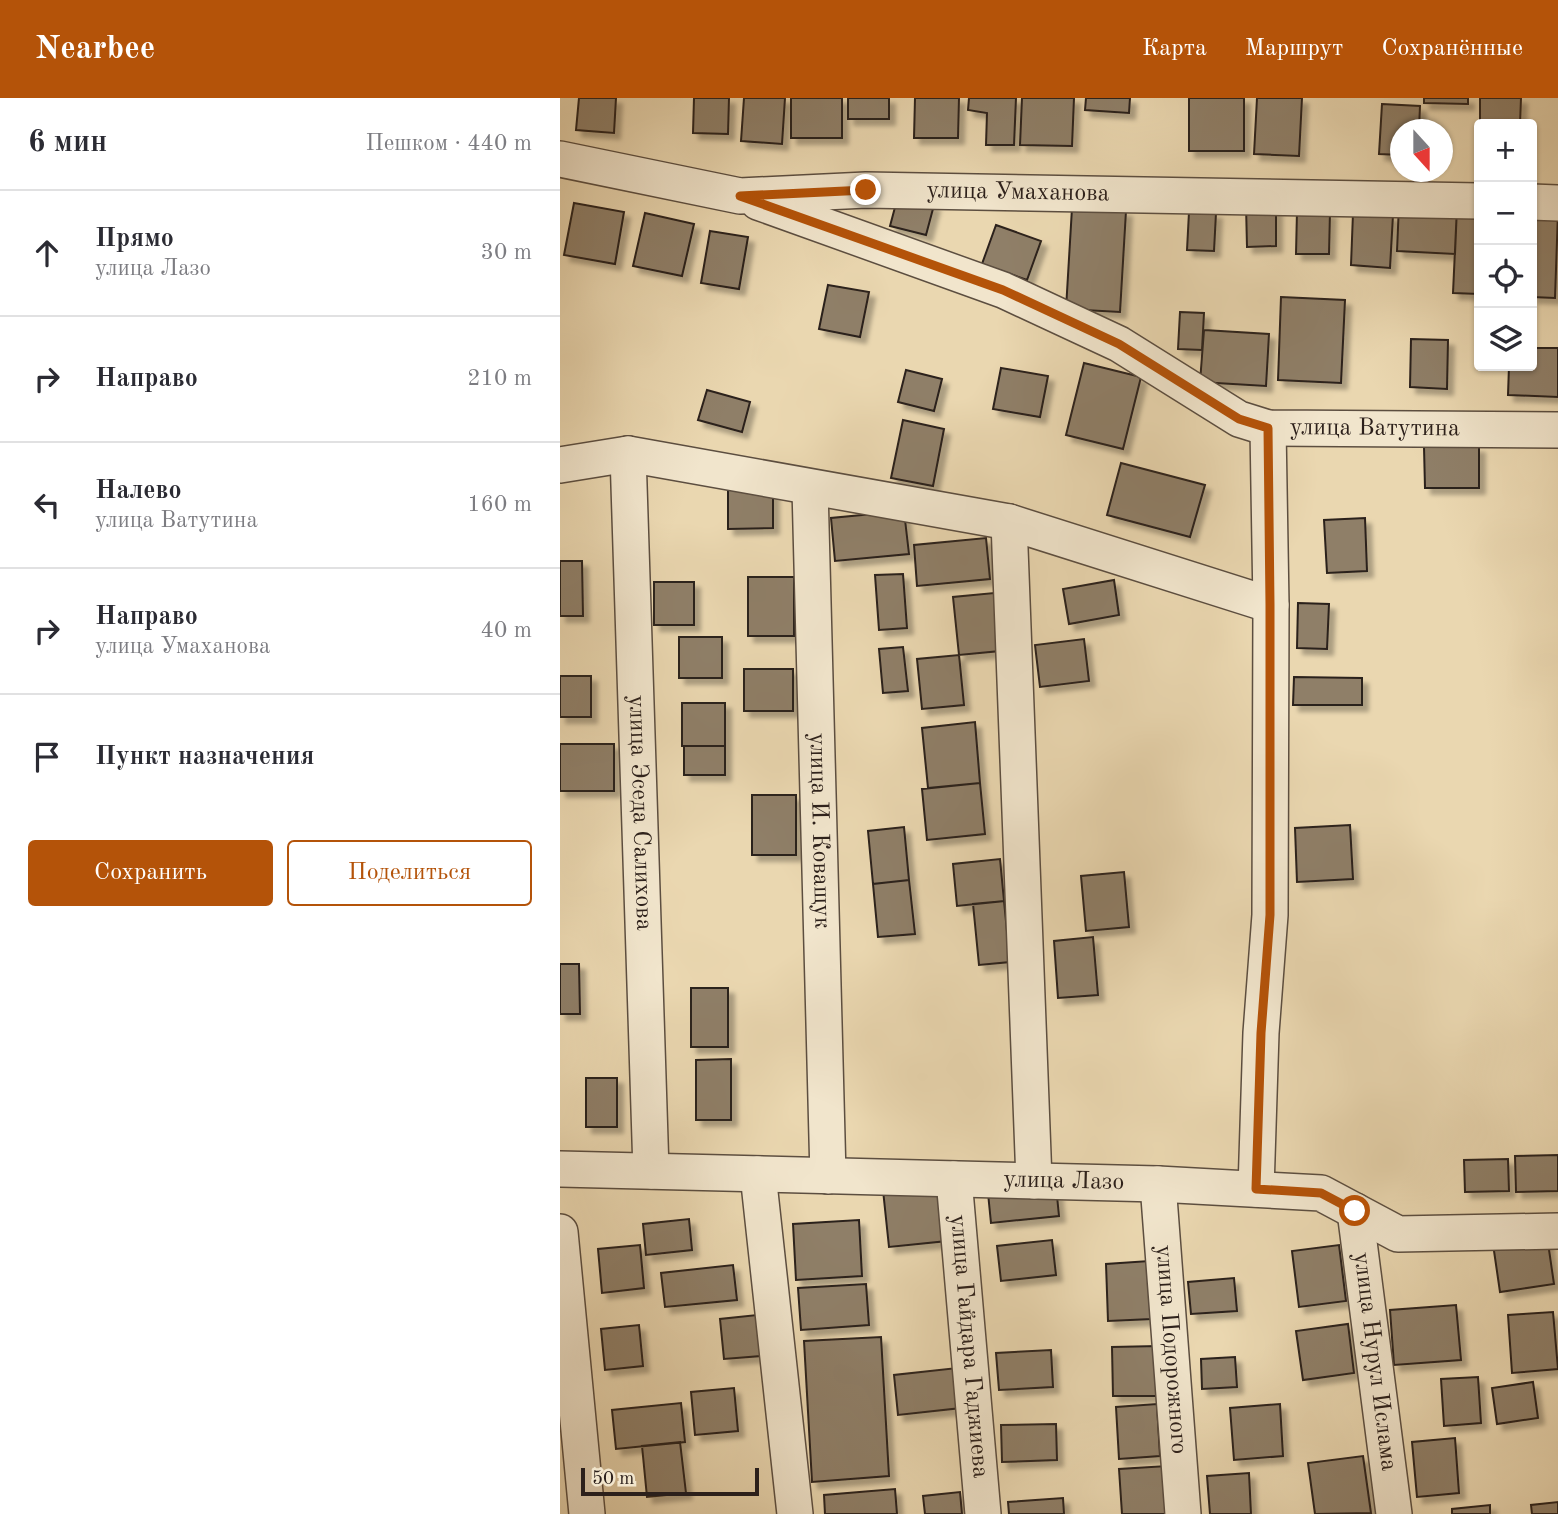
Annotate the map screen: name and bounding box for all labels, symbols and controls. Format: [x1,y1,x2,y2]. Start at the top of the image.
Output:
text: Nearbee [35,33,155,66]
text: Карта [1142,37,1207,61]
text: Маршрут [1245,37,1343,61]
text: Сохранённые [1381,37,1523,61]
north arrow [1390,119,1453,182]
map controls [1474,119,1537,371]
button: + [1474,119,1537,182]
text: 6 мин [28,128,107,158]
text: Пешком · 440 m [366,132,532,155]
route end [850,174,881,205]
street label: улица Умаханова [926,179,1110,206]
button: − [1474,182,1537,245]
text: Прямо [95,226,174,252]
icon: ahead [28,234,66,272]
text: 30 m [481,241,532,264]
button: locate [1474,245,1537,308]
text: улица Лазо [95,257,211,280]
button: layers [1474,308,1537,371]
icon: right [28,360,66,398]
text: Направо [95,366,198,392]
text: 210 m [467,367,532,390]
street label: улица Ватутина [1290,416,1460,441]
text: Налево [95,478,182,504]
icon: left [28,486,66,524]
text: 160 m [467,493,532,516]
text: улица Ватутина [95,509,258,532]
text: Направо [95,604,198,630]
icon: right [28,612,66,650]
text: 40 m [481,619,532,642]
text: улица Умаханова [95,635,270,658]
street label: улица Эседа Салихова [624,695,655,931]
street label: улица И. Коващук [804,733,834,929]
icon: arrive [28,738,66,776]
text: Пункт назначения [95,744,314,770]
button: Сохранить [28,840,273,906]
button: Поделиться [287,840,532,906]
street label: улица Лазо [1003,1168,1125,1195]
route start [1339,1195,1370,1226]
street label: улица Гайдара Гаджиева [945,1214,992,1479]
street label: улица Подорожного [1151,1244,1190,1455]
street label: улица Нурул Ислама [1348,1251,1400,1473]
scale bar [581,1465,760,1497]
text: 50 m [592,1470,634,1489]

